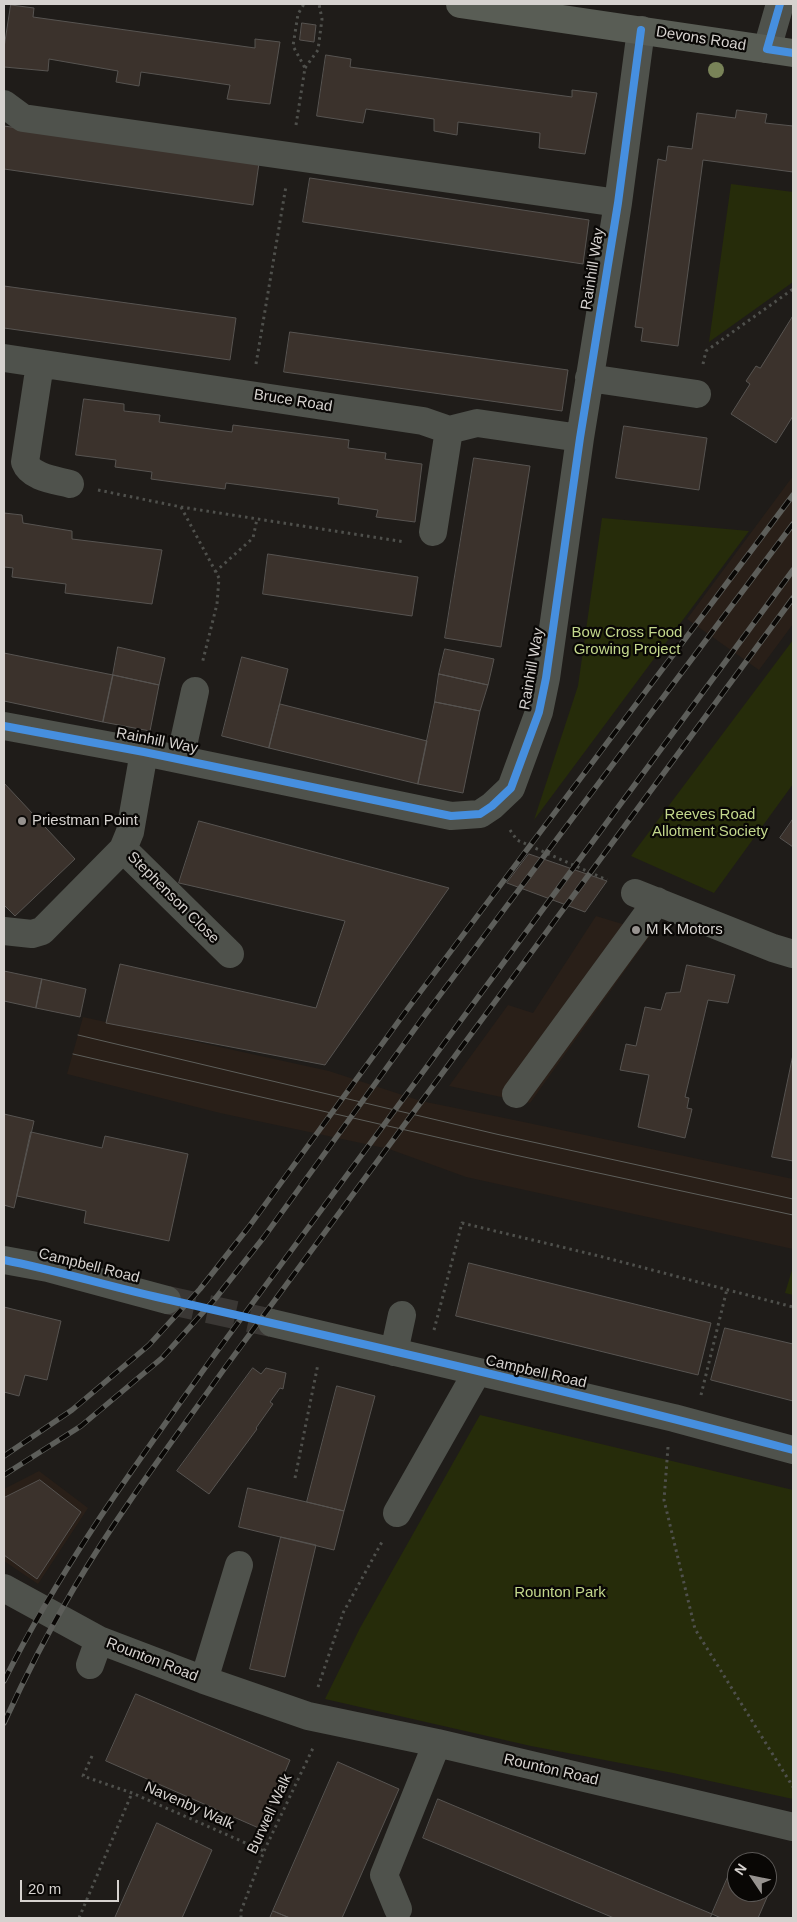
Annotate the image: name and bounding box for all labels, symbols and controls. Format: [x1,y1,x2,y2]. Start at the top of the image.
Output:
street label: Devons Road [655,23,747,55]
street label: Rainhill Way [578,227,608,311]
street label: Bruce Road [252,386,334,416]
park label: Bow Cross Food Growing Project [572,624,682,659]
street label: Rainhill Way [516,627,548,711]
street label: Rainhill Way [115,724,199,758]
park label: Reeves Road Allotment Society [652,806,768,841]
place label: Priestman Point [32,812,138,830]
marker: Priestman Point [16,815,28,827]
street label: Stephenson Close [123,848,223,948]
place label: M K Motors [646,921,723,939]
marker: M K Motors [630,924,642,936]
street label: Campbell Road [37,1245,141,1287]
street label: Campbell Road [484,1352,588,1392]
park label: Rounton Park [514,1584,606,1602]
street label: Rounton Road [104,1634,200,1686]
street label: Rounton Road [502,1750,600,1790]
street label: Burwell Walk [244,1771,296,1857]
street label: Navenby Walk [141,1778,237,1834]
north arrow [727,1852,777,1902]
text: N [731,1861,750,1878]
scale bar [22,1870,121,1902]
text: 20 m [28,1880,61,1897]

